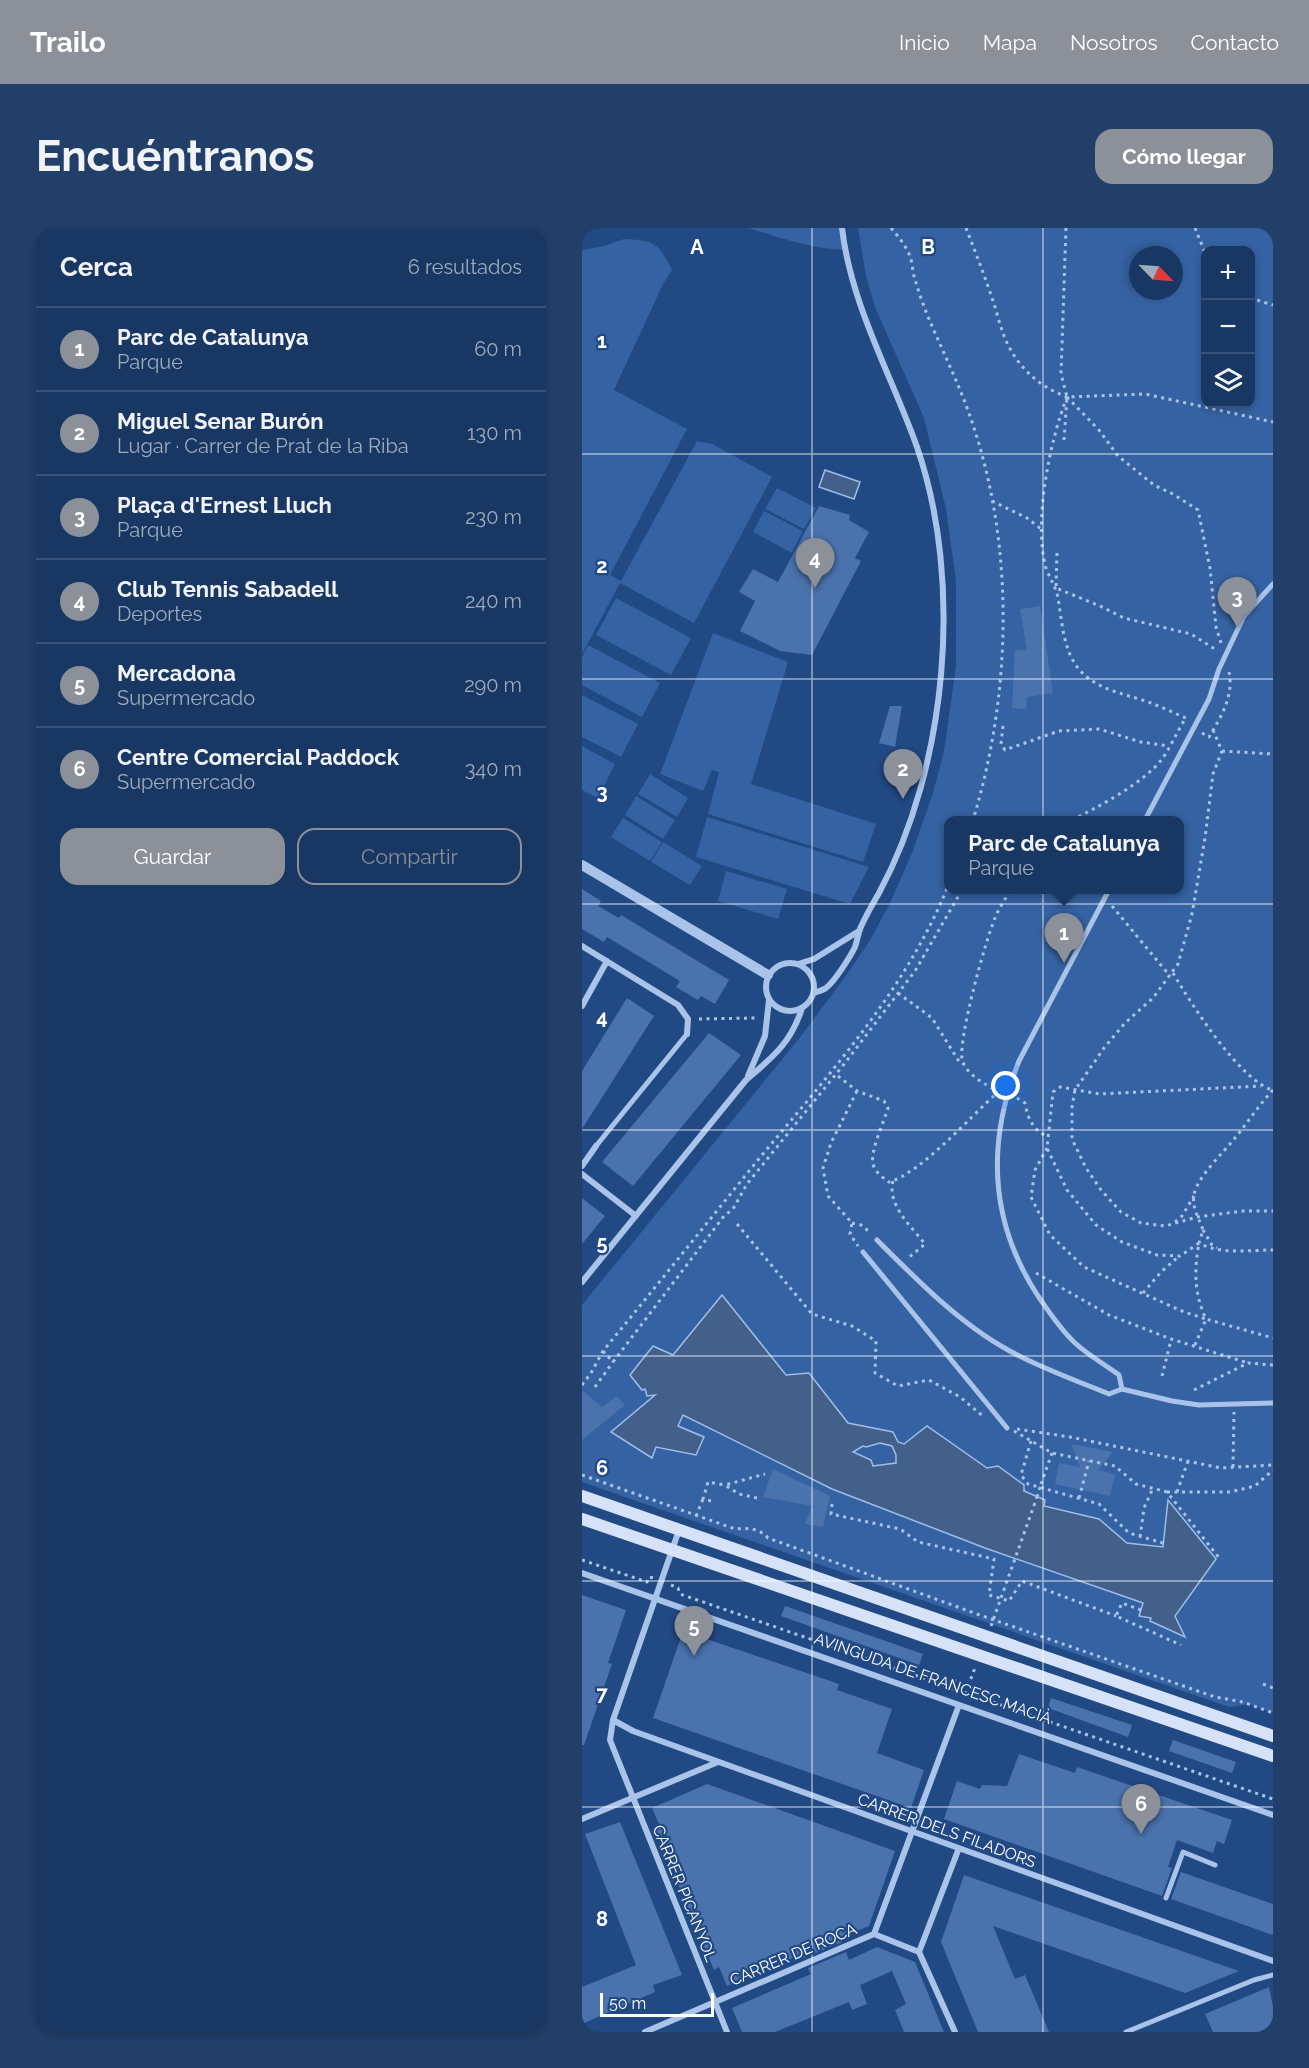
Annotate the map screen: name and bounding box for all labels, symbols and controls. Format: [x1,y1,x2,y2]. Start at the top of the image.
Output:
text: Trailo [30,26,106,59]
text: Inicio [899,30,950,55]
text: Mapa [983,30,1037,55]
text: Nosotros [1070,30,1158,55]
text: Contacto [1191,30,1279,55]
button: Cómo llegar [1095,129,1273,184]
text: Encuéntranos [36,132,315,181]
text: A [690,235,704,259]
text: B [921,235,935,259]
north arrow [1129,246,1183,300]
map controls [1201,246,1255,408]
button: + [1201,246,1255,300]
text: Cerca [60,252,133,282]
text: 6 resultados [408,255,522,279]
button: − [1201,300,1255,354]
text: Parc de Catalunya [117,324,309,350]
text: 1 [597,329,607,353]
text: 1 [75,337,84,361]
text: 60 m [474,337,522,361]
text: Parque [117,350,183,374]
button: layers [1201,354,1255,408]
text: Miguel Senar Burón [117,408,323,434]
text: 2 [74,421,85,445]
text: 130 m [467,421,522,445]
text: Lugar · Carrer de Prat de la Riba [117,434,409,458]
text: Plaça d'Ernest Lluch [117,492,332,518]
text: 3 [74,505,85,529]
text: 230 m [465,505,522,529]
text: Parque [117,518,183,542]
pin: 4 [796,538,834,588]
text: 2 [596,554,608,578]
text: Club Tennis Sabadell [117,576,338,602]
pin: 3 [1218,578,1256,627]
text: 4 [74,589,85,613]
text: 240 m [465,589,522,613]
text: Deportes [117,602,202,626]
text: Mercadona [117,660,236,686]
text: 5 [74,673,85,697]
text: 290 m [464,673,522,697]
text: Supermercado [117,686,255,710]
text: Centre Comercial Paddock [117,744,399,770]
pin: 2 [884,750,922,799]
text: 6 [73,757,86,781]
text: 340 m [465,757,522,781]
text: Supermercado [117,770,255,794]
text: 3 [596,780,608,804]
popup [944,816,1184,894]
button: Guardar [60,828,285,885]
button: Compartir [297,828,522,885]
text: Parc de Catalunya [968,830,1160,856]
text: Parque [968,856,1034,880]
pin: 1 [1044,914,1084,963]
text: 4 [596,1005,608,1029]
your location [991,1071,1020,1100]
text: 5 [596,1231,608,1255]
text: 6 [596,1456,608,1480]
pin: 5 [674,1606,714,1656]
street label: AVINGUDA DE FRANCESC MACIÀ [812,1628,1055,1728]
text: 7 [596,1682,608,1706]
pin: 6 [1122,1784,1160,1834]
street label: CARRER DELS FILADORS [855,1789,1039,1872]
street label: CARRER PICANYOL [648,1822,721,1965]
text: 8 [596,1907,608,1931]
street label: CARRER DE ROCA [727,1919,860,1990]
scale bar [600,1990,714,2018]
text: 50 m [609,1994,646,2013]

